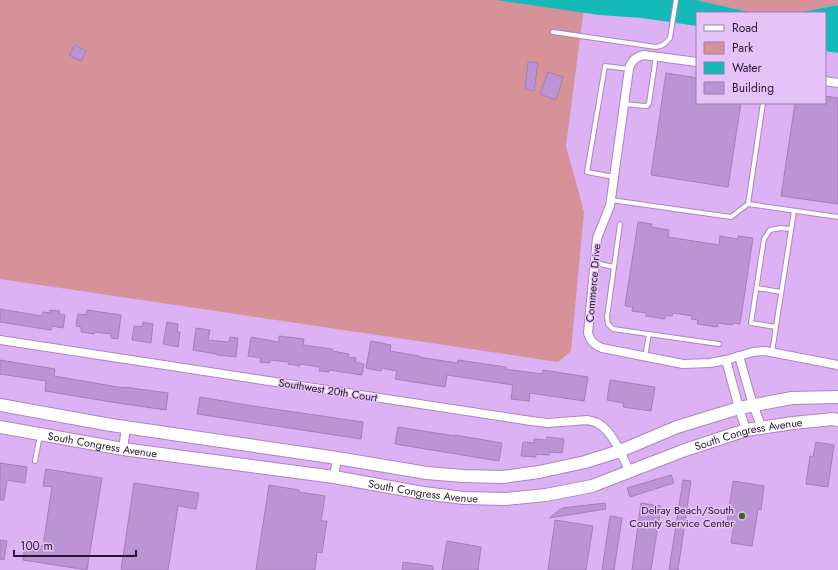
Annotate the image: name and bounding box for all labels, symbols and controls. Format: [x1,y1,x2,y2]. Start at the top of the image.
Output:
legend [696,12,826,104]
text: Road [732,19,758,37]
text: Park [732,39,754,57]
text: Water [732,59,763,77]
text: Building [732,79,774,97]
street label: Commerce Drive [582,243,604,323]
street label: Southwest 20th Court [277,374,379,406]
street label: South Congress Avenue [692,414,804,454]
street label: South Congress Avenue [46,428,159,462]
street label: South Congress Avenue [367,475,478,506]
place label: Delray Beach/South County Service Center [629,502,734,531]
marker: Delray Beach/South County Service Center [737,511,747,521]
scale bar [14,532,136,558]
text: 100 m [20,537,53,555]

